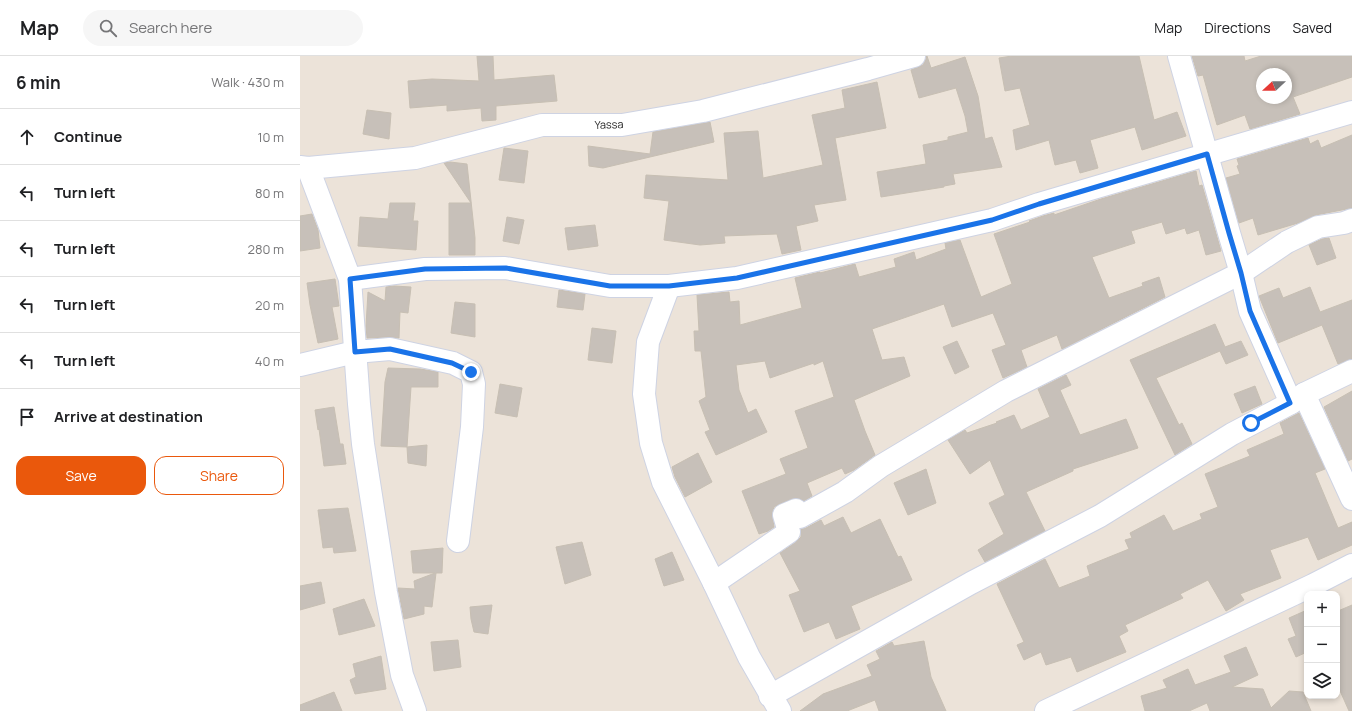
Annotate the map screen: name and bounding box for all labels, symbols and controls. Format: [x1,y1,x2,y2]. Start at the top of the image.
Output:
search box [83,10,363,46]
text: Map [20,15,59,41]
icon: search [97,17,119,39]
text: Search here [129,17,212,38]
text: Map [1154,18,1182,37]
text: Directions [1204,18,1271,37]
text: Saved [1293,18,1332,37]
north arrow [1256,68,1292,104]
text: 6 min [16,71,61,94]
text: Walk · 430 m [211,73,284,91]
street label: Yassa [594,116,624,132]
icon: ahead [16,126,38,148]
text: Continue [54,126,122,147]
text: 10 m [257,128,284,146]
icon: left [16,182,38,204]
text: Turn left [54,182,116,203]
text: 80 m [255,184,284,202]
icon: left [16,238,38,260]
text: Turn left [54,238,116,259]
text: 280 m [247,240,284,258]
icon: left [16,294,38,316]
text: Turn left [54,294,116,315]
text: 20 m [255,296,284,314]
icon: left [16,350,38,372]
text: Turn left [54,350,116,371]
text: 40 m [255,352,284,370]
route end [462,363,480,381]
icon: arrive [16,406,38,428]
text: Arrive at destination [54,406,203,427]
route start [1242,414,1260,432]
button: Save [16,456,146,495]
button: Share [154,456,284,495]
map controls [1304,591,1340,699]
button: + [1304,591,1340,627]
button: − [1304,627,1340,663]
button: layers [1304,663,1340,699]

